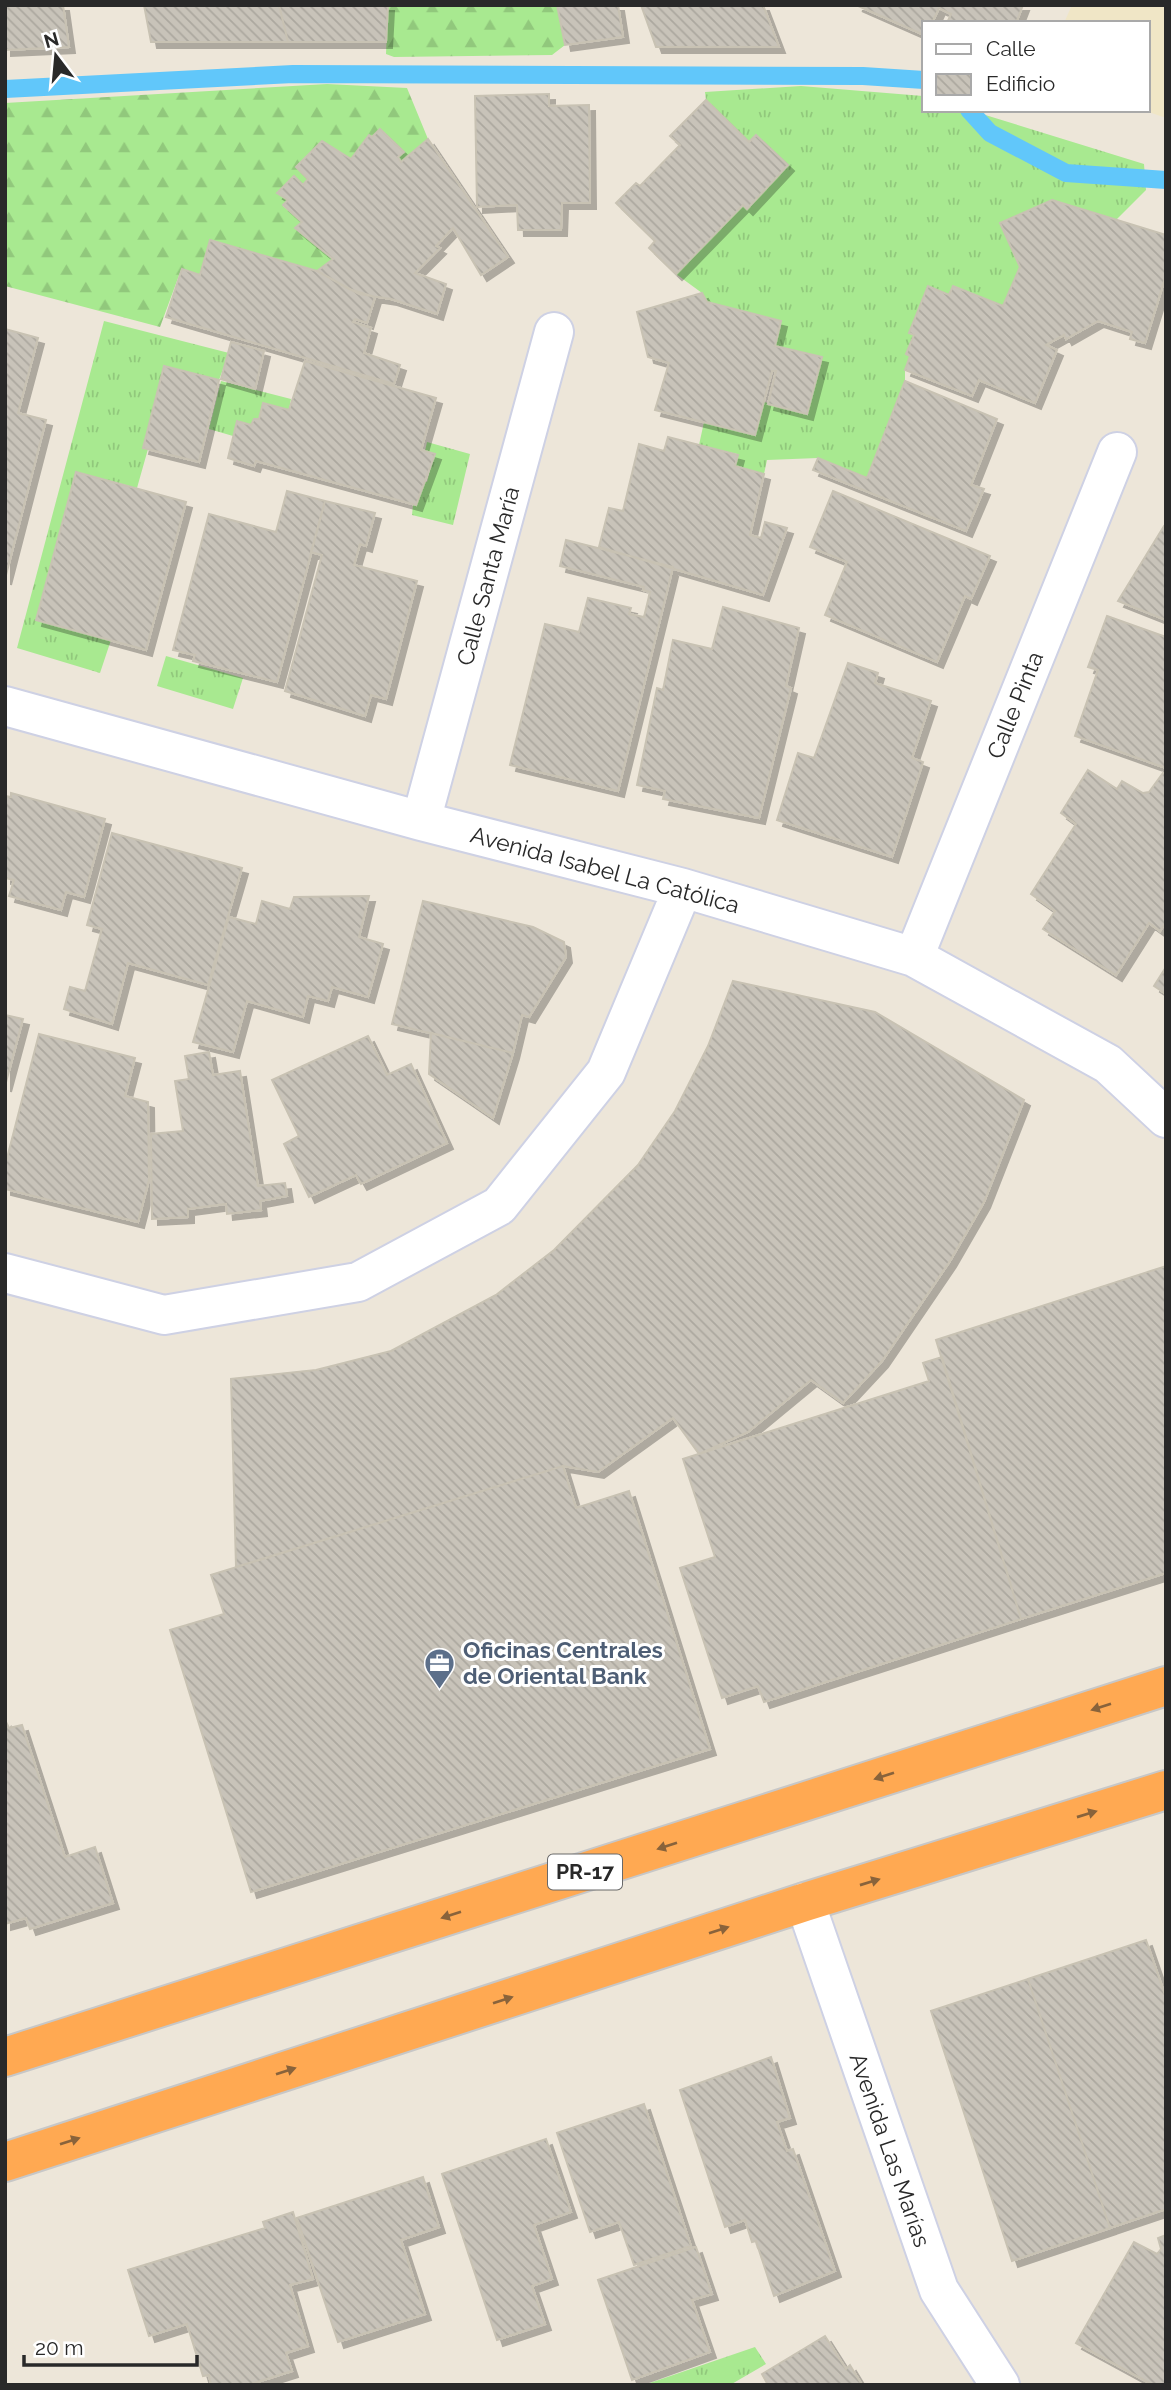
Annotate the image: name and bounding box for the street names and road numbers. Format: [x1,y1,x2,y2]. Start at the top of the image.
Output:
street label: Calle Santa María [451,483,524,668]
street label: Calle Pinta [981,647,1048,762]
street label: Avenida Isabel La Católica [468,821,743,918]
road number: PR-17 [548,1854,622,1890]
street label: Avenida Las Marías [845,2049,936,2250]

